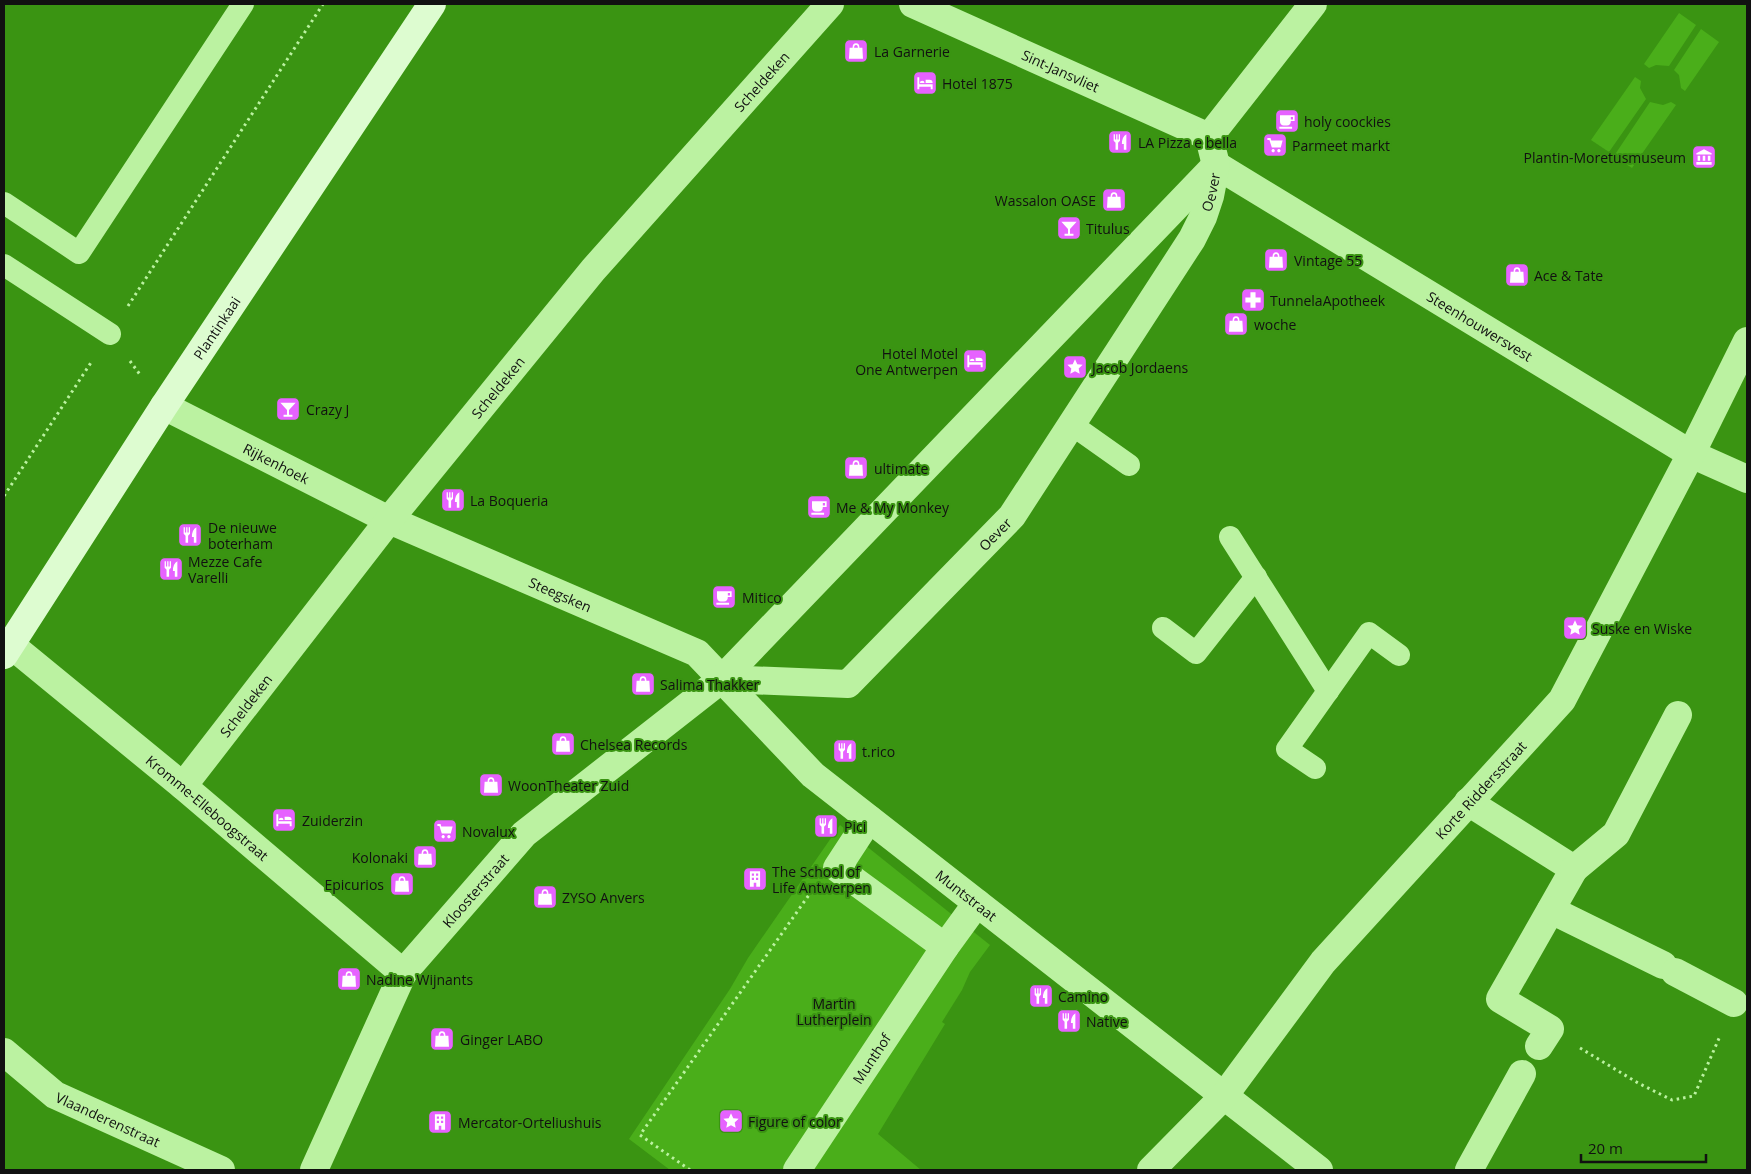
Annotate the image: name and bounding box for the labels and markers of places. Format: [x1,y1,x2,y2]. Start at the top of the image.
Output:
shop icon: La Garnerie [843,38,869,64]
place label: La Garnerie [874,42,950,61]
hotel icon: Hotel 1875 [912,70,938,96]
place label: Hotel 1875 [942,74,1013,93]
cafe icon: holy coockies [1274,108,1300,134]
place label: holy coockies [1304,112,1391,131]
restaurant icon: LA Pizza e bella [1107,129,1133,155]
supermarket icon: Parmeet markt [1262,132,1288,158]
place label: LA Pizza e bella [1138,133,1237,152]
place label: Parmeet markt [1292,136,1390,155]
museum icon: Plantin-Moretusmuseum [1691,144,1717,170]
place label: Plantin-Moretusmuseum [1524,148,1686,167]
shop icon: Wassalon OASE [1101,187,1127,213]
place label: Wassalon OASE [995,191,1096,210]
bar icon: Titulus [1056,215,1082,241]
place label: Titulus [1086,219,1130,238]
shop icon: Vintage 55 [1263,247,1289,273]
place label: Vintage 55 [1294,251,1362,270]
shop icon: Ace & Tate [1504,262,1530,288]
place label: Ace & Tate [1534,266,1603,285]
pharmacy icon: TunnelaApotheek [1240,287,1266,313]
place label: TunnelaApotheek [1270,291,1386,310]
shop icon: woche [1223,311,1249,337]
place label: woche [1254,315,1297,334]
place label: Hotel Motel One Antwerpen [855,344,958,379]
hotel icon: Hotel Motel One Antwerpen [962,348,988,374]
place icon: Jacob Jordaens [1062,354,1088,380]
place label: Jacob Jordaens [1090,358,1189,377]
bar icon: Crazy J [275,396,301,422]
place label: Crazy J [306,400,349,419]
shop icon: ultimate [843,455,869,481]
place label: ultimate [874,459,928,478]
restaurant icon: La Boqueria [440,487,466,513]
place label: La Boqueria [470,491,548,510]
cafe icon: Me & My Monkey [806,494,832,520]
place label: Me & My Monkey [836,498,950,517]
place label: De nieuwe boterham [208,518,277,553]
restaurant icon: De nieuwe boterham [177,522,203,548]
place label: Mezze Cafe Varelli [188,552,262,587]
restaurant icon: Mezze Cafe Varelli [158,556,184,582]
cafe icon: Mitico [711,584,737,610]
place label: Mitico [742,588,782,607]
place icon: Suske en Wiske [1562,615,1588,641]
place label: Suske en Wiske [1592,619,1692,638]
shop icon: Salima Thakker [630,671,656,697]
place label: Salima Thakker [660,675,760,694]
shop icon: Chelsea Records [550,731,576,757]
place label: Chelsea Records [580,735,688,754]
restaurant icon: t.rico [832,738,858,764]
place label: t.rico [862,742,895,761]
shop icon: WoonTheater Zuid [478,772,504,798]
place label: WoonTheater Zuid [508,776,629,795]
hotel icon: Zuiderzin [271,807,297,833]
place label: Zuiderzin [302,811,363,830]
restaurant icon: Pici [813,813,839,839]
place label: Pici [844,817,866,836]
supermarket icon: Novalux [432,818,458,844]
place label: Novalux [462,822,516,841]
shop icon: Kolonaki [412,844,438,870]
place label: Kolonaki [352,848,408,867]
place label: The School of Life Antwerpen [772,862,871,897]
building icon: The School of Life Antwerpen [742,866,768,892]
shop icon: Epicurios [389,871,415,897]
place label: Epicurios [324,875,384,894]
shop icon: ZYSO Anvers [532,884,558,910]
place label: ZYSO Anvers [562,888,645,907]
shop icon: Nadine Wijnants [336,966,362,992]
place label: Nadine Wijnants [366,970,473,989]
restaurant icon: Camino [1028,983,1054,1009]
place label: Camino [1058,987,1108,1006]
restaurant icon: Native [1056,1008,1082,1034]
place label: Native [1086,1012,1128,1031]
shop icon: Ginger LABO [429,1026,455,1052]
place label: Ginger LABO [460,1030,543,1049]
place icon: Figure of color [718,1108,744,1134]
building icon: Mercator-Orteliushuis [427,1109,453,1135]
place label: Figure of color [748,1112,842,1131]
place label: Mercator-Orteliushuis [458,1113,602,1132]

